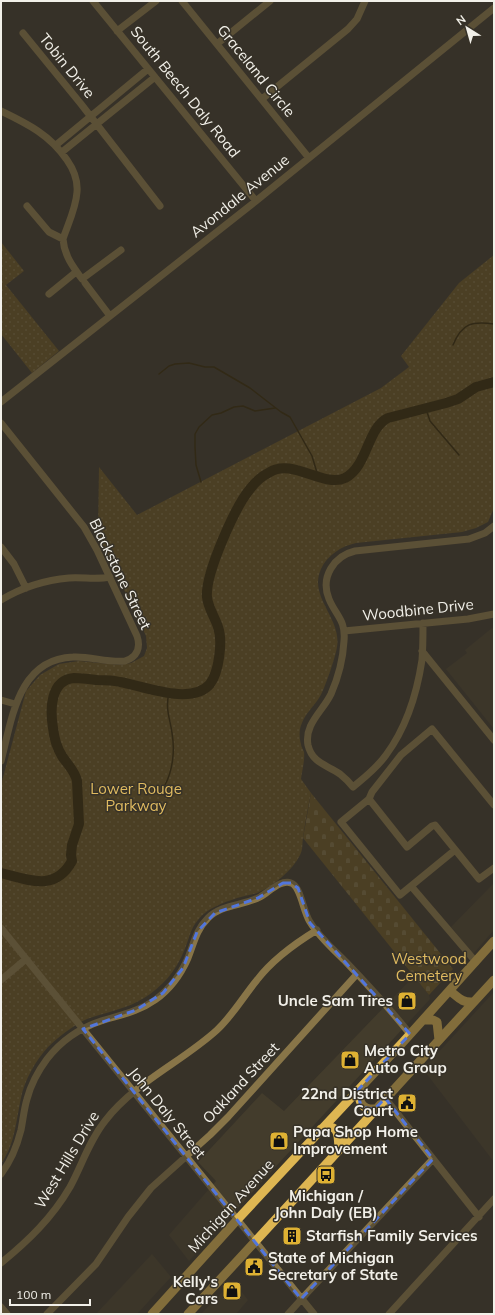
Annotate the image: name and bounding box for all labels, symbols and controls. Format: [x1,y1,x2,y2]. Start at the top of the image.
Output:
north arrow [447,8,487,48]
text: N [453,12,469,28]
street label: Graceland Circle [213,21,299,121]
street label: South Beech Daly Road [127,22,244,161]
street label: Tobin Drive [35,29,99,102]
street label: Avondale Avenue [186,150,293,241]
street label: Blackstone Street [85,515,156,632]
street label: Woodbine Drive [361,594,474,625]
park label: Lower Rouge Parkway [90,779,182,815]
park label: Westwood Cemetery [391,949,467,985]
shop icon: Uncle Sam Tires [396,990,418,1012]
place label: Uncle Sam Tires [278,991,393,1010]
street label: Oakland Street [198,1038,283,1127]
place label: Metro City Auto Group [364,1041,447,1077]
shop icon: Metro City Auto Group [339,1049,361,1071]
street label: John Daly Street [125,1063,210,1162]
place label: 22nd District Court [301,1084,393,1120]
public building icon: 22nd District Court [396,1092,418,1114]
street label: West Hills Drive [30,1108,103,1212]
place label: Papa Shop Home Improvement [293,1122,418,1158]
shop icon: Papa Shop Home Improvement [268,1130,290,1152]
street label: Michigan Avenue [184,1155,278,1256]
bus stop icon: Michigan / John Daly (EB) [315,1164,337,1186]
place label: Michigan / John Daly (EB) [274,1186,378,1222]
building icon: Starfish Family Services [281,1225,303,1247]
place label: Starfish Family Services [306,1226,478,1245]
place label: State of Michigan Secretary of State [268,1248,398,1284]
public building icon: State of Michigan Secretary of State [243,1256,265,1278]
place label: Kelly's Cars [173,1272,218,1308]
shop icon: Kelly's Cars [221,1280,243,1302]
scale bar [10,1281,90,1307]
text: 100 m [16,1287,51,1302]

